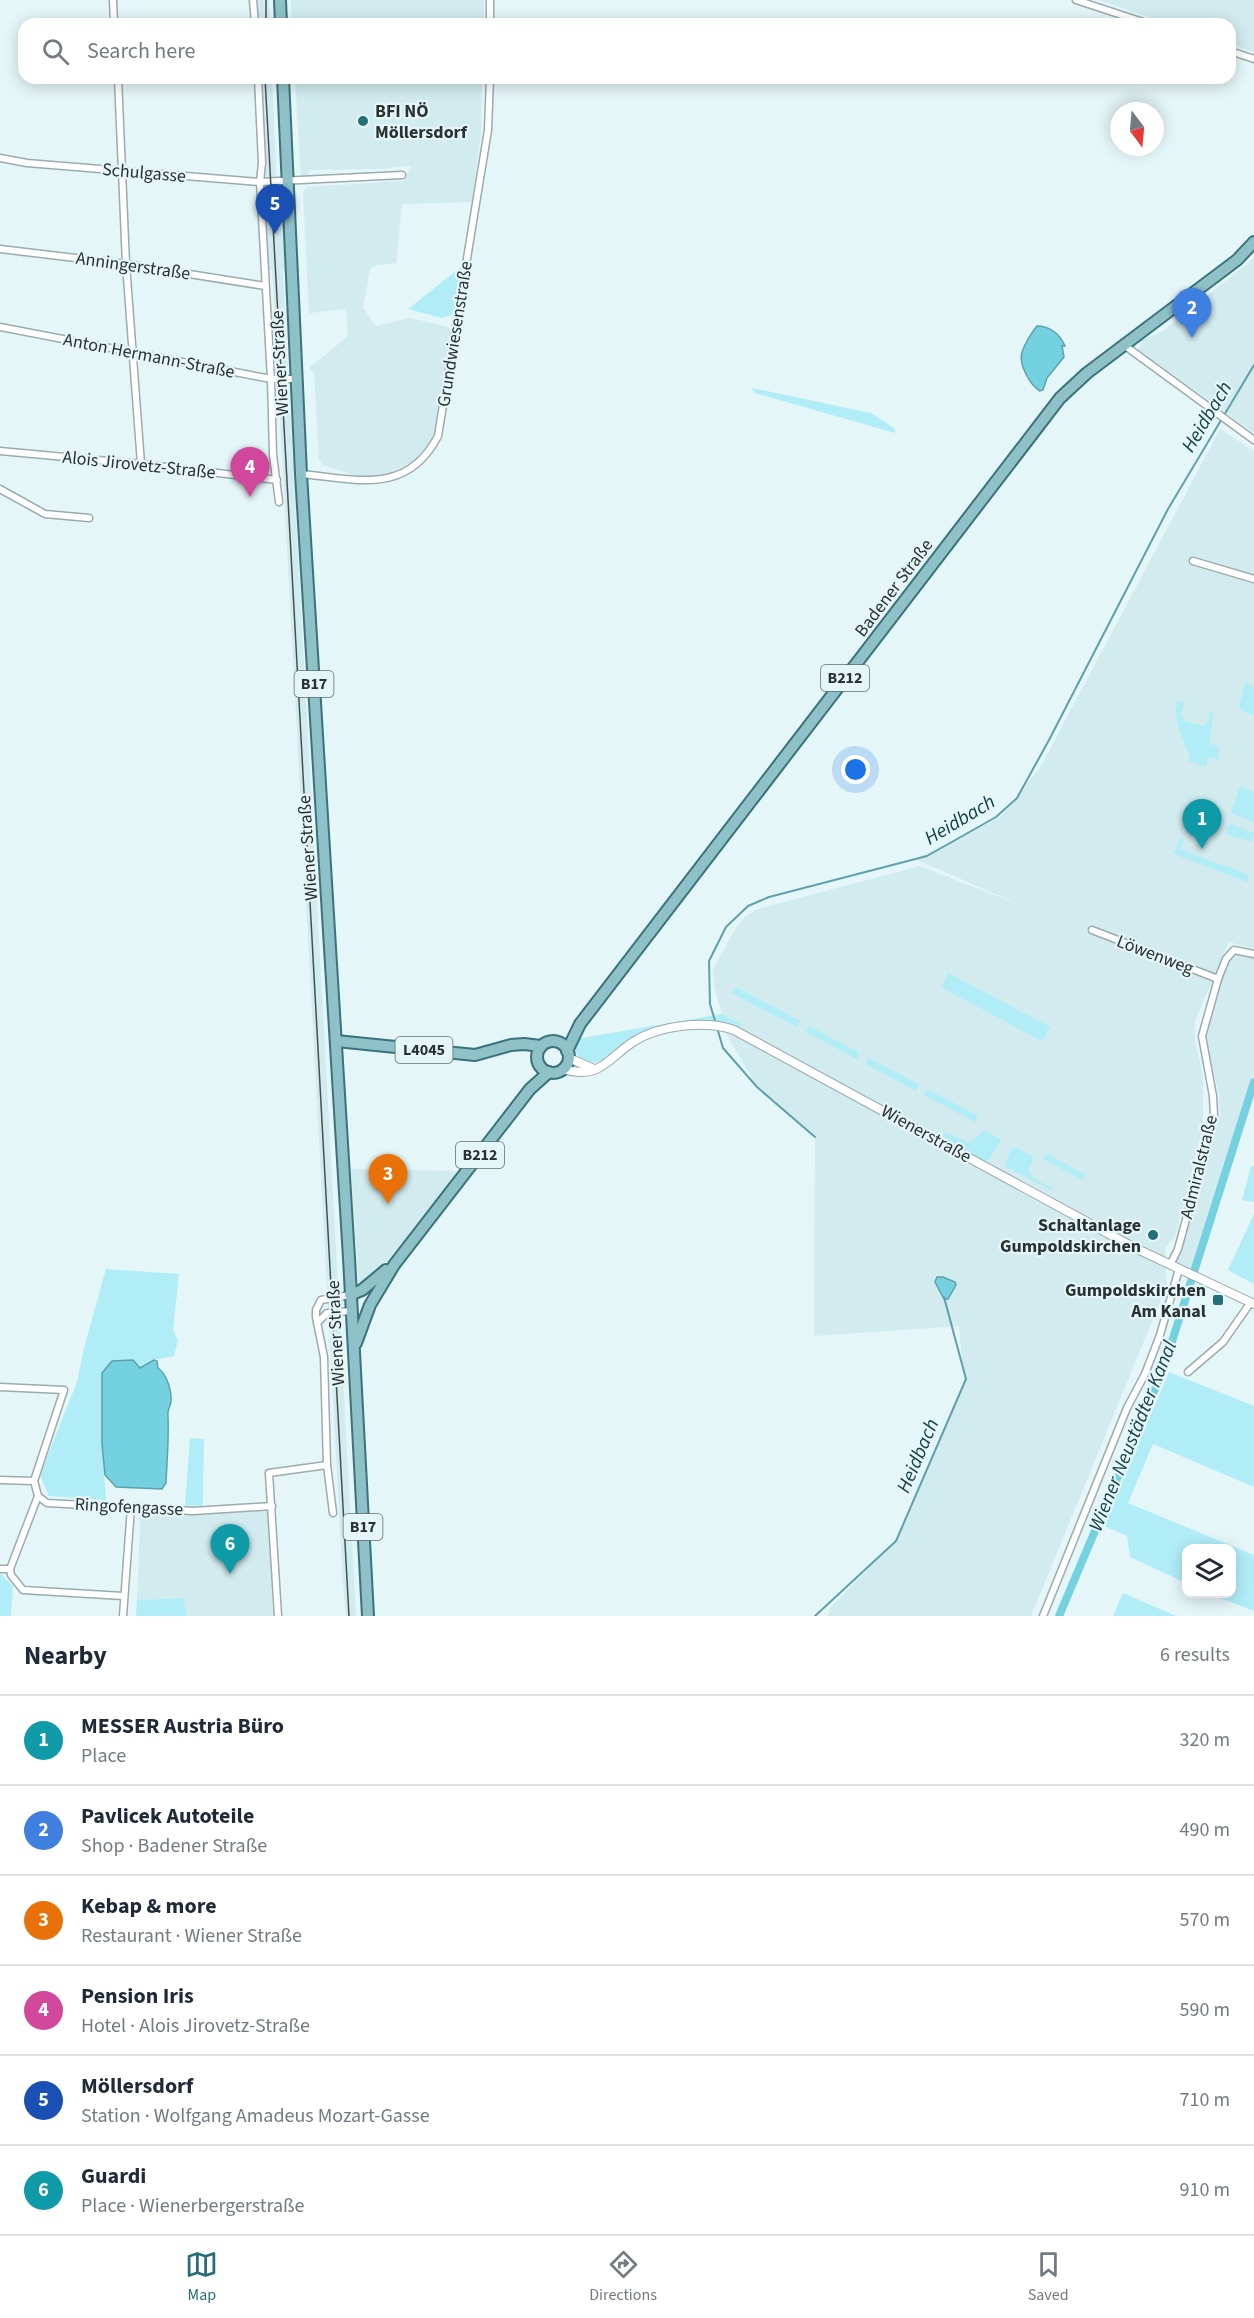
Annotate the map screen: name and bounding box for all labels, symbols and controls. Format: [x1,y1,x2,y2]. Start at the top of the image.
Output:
search box [18,18,1236,84]
icon: search [39,35,72,68]
text: Search here [87,35,195,67]
place label: BFI NÖ Möllersdorf [375,99,468,145]
north arrow [1110,102,1164,156]
marker: BFI NÖ Möllersdorf [356,114,370,128]
street label: Schulgasse [101,157,187,189]
pin: 5 [256,184,294,234]
street label: Anningerstraße [74,246,192,286]
street label: Grundwiesenstraße [431,259,479,409]
pin: 2 [1172,288,1212,338]
street label: Wiener Straße [265,310,295,416]
street label: Anton Hermann-Straße [61,327,237,385]
water label: Heidbach [1175,376,1239,458]
street label: Alois Jirovetz-Straße [61,445,217,485]
pin: 4 [230,448,270,497]
street label: Badener Straße [849,534,939,642]
road number: B212 [821,665,869,691]
road number: B17 [294,671,334,697]
your location [841,755,870,784]
water label: Heidbach [919,788,1001,852]
street label: Wiener Straße [292,794,324,902]
pin: 1 [1182,800,1222,849]
street label: Löwenweg [1113,929,1197,981]
road number: L4045 [396,1037,452,1063]
street label: Wienerstraße [876,1099,976,1169]
street label: Admiralstraße [1174,1112,1224,1221]
road number: B212 [456,1142,504,1168]
pin: 3 [368,1154,408,1204]
place label: Schaltanlage Gumpoldskirchen [1000,1213,1141,1259]
marker: Schaltanlage Gumpoldskirchen [1146,1228,1160,1242]
place label: Gumpoldskirchen Am Kanal [1065,1278,1206,1324]
street label: Wiener Straße [321,1280,351,1386]
marker: Gumpoldskirchen Am Kanal [1211,1293,1225,1307]
water label: Wiener Neustädter Kanal [1082,1337,1184,1535]
water label: Heidbach [890,1415,946,1497]
street label: Ringofengasse [74,1492,184,1522]
road number: B17 [344,1514,382,1540]
pin: 6 [210,1524,250,1574]
map controls [1182,1544,1236,1598]
button: layers [1182,1544,1236,1598]
text: Nearby [24,1637,107,1674]
text: 6 results [1160,1641,1230,1669]
text: MESSER Austria Büro [81,1710,284,1742]
text: 1 [38,1726,49,1754]
text: 320 m [1180,1726,1230,1754]
text: Place [81,1742,126,1770]
text: Pavlicek Autoteile [81,1800,254,1832]
text: 2 [38,1816,49,1844]
text: 490 m [1180,1816,1230,1844]
text: Shop · Badener Straße [81,1832,267,1860]
text: Kebap & more [81,1890,217,1922]
text: 3 [38,1906,49,1934]
text: 570 m [1180,1906,1230,1934]
text: Restaurant · Wiener Straße [81,1922,302,1950]
text: Pension Iris [81,1980,194,2012]
text: 4 [38,1996,49,2024]
text: 590 m [1180,1996,1230,2024]
text: Hotel · Alois Jirovetz-Straße [81,2012,310,2040]
text: Möllersdorf [81,2070,193,2102]
text: 5 [38,2086,49,2114]
text: 710 m [1180,2086,1230,2114]
text: Station · Wolfgang Amadeus Mozart-Gasse [81,2102,430,2130]
text: Guardi [81,2160,146,2192]
text: 6 [38,2176,49,2204]
text: 910 m [1180,2176,1230,2204]
text: Place · Wienerbergerstraße [81,2192,305,2220]
tab: Map [185,2248,218,2306]
tab: Directions [589,2248,657,2306]
tab: Saved [1028,2248,1069,2306]

